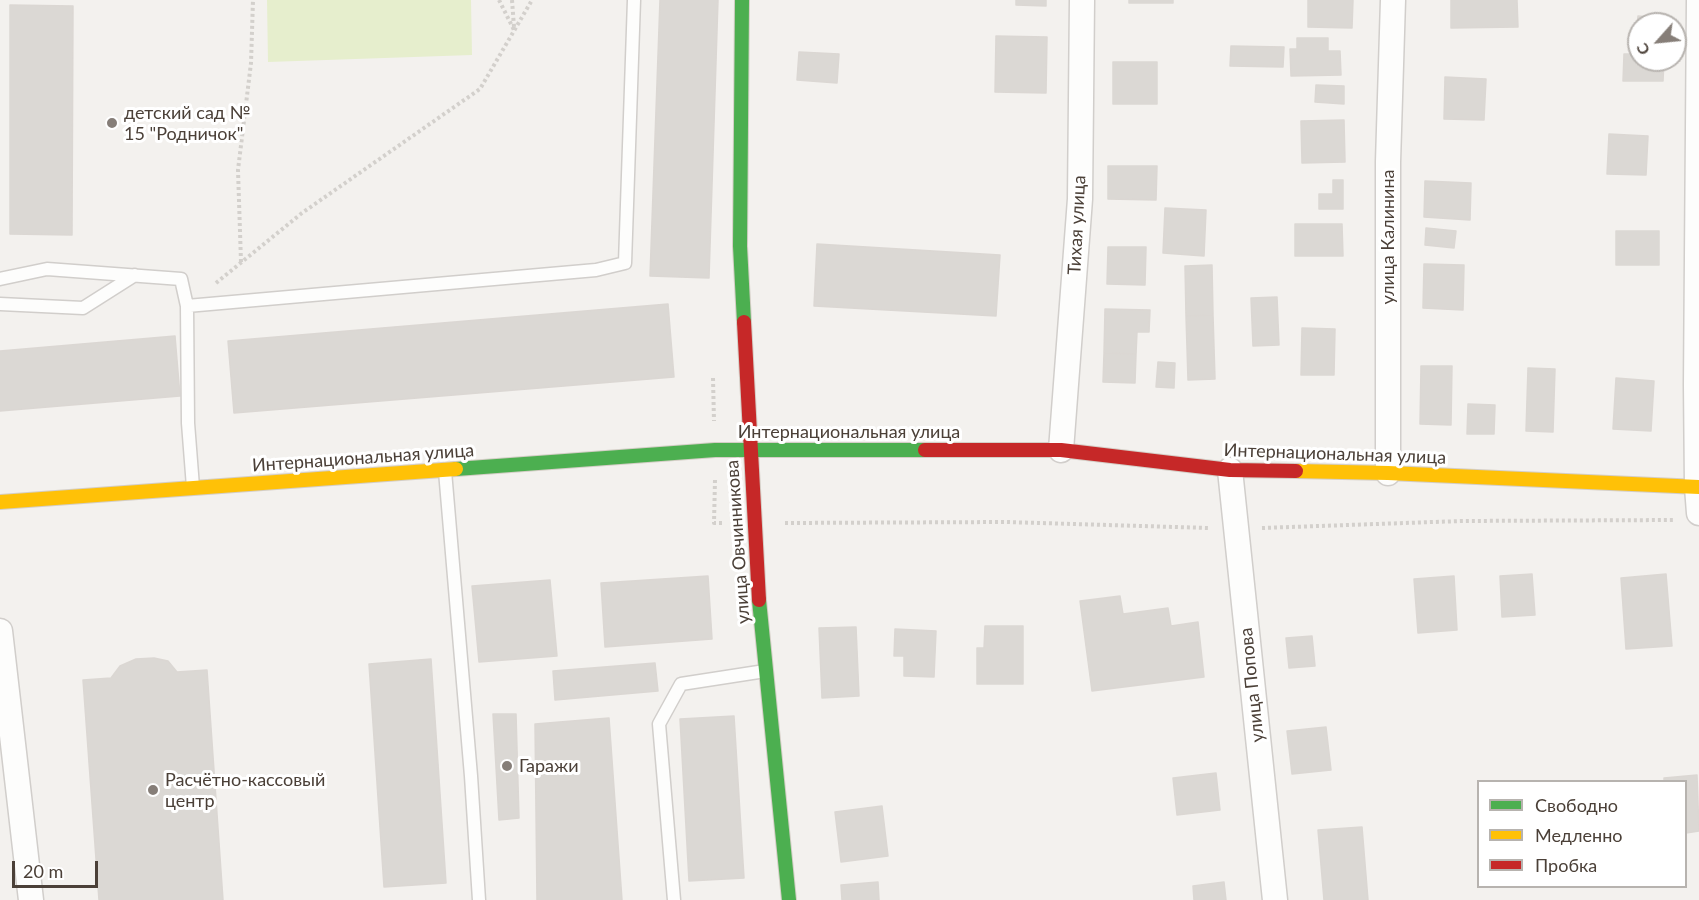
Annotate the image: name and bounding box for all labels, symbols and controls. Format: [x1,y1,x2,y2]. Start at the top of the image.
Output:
north arrow [1627,12,1687,72]
text: С [1631,40,1653,59]
place label: детский сад № 15 "Родничок" [124,102,250,144]
marker: детский сад № 15 "Родничок" [105,116,119,130]
street label: улица Калинина [1377,169,1399,305]
street label: Тихая улица [1064,175,1090,275]
street label: Интернациональная улица [738,421,960,443]
street label: Интернациональная улица [251,439,475,477]
street label: Интернациональная улица [1223,439,1447,469]
street label: улица Овчинникова [721,459,755,625]
street label: улица Попова [1235,627,1269,743]
place label: Гаражи [519,755,579,777]
marker: Гаражи [500,759,514,773]
place label: Расчётно-кассовый центр [165,769,325,812]
legend [1477,780,1687,888]
marker: Расчётно-кассовый центр [146,783,160,797]
text: Свободно [1535,794,1618,816]
text: Медленно [1535,824,1623,846]
scale bar [15,849,100,887]
text: Пробка [1535,854,1597,876]
text: 20 m [23,860,63,882]

